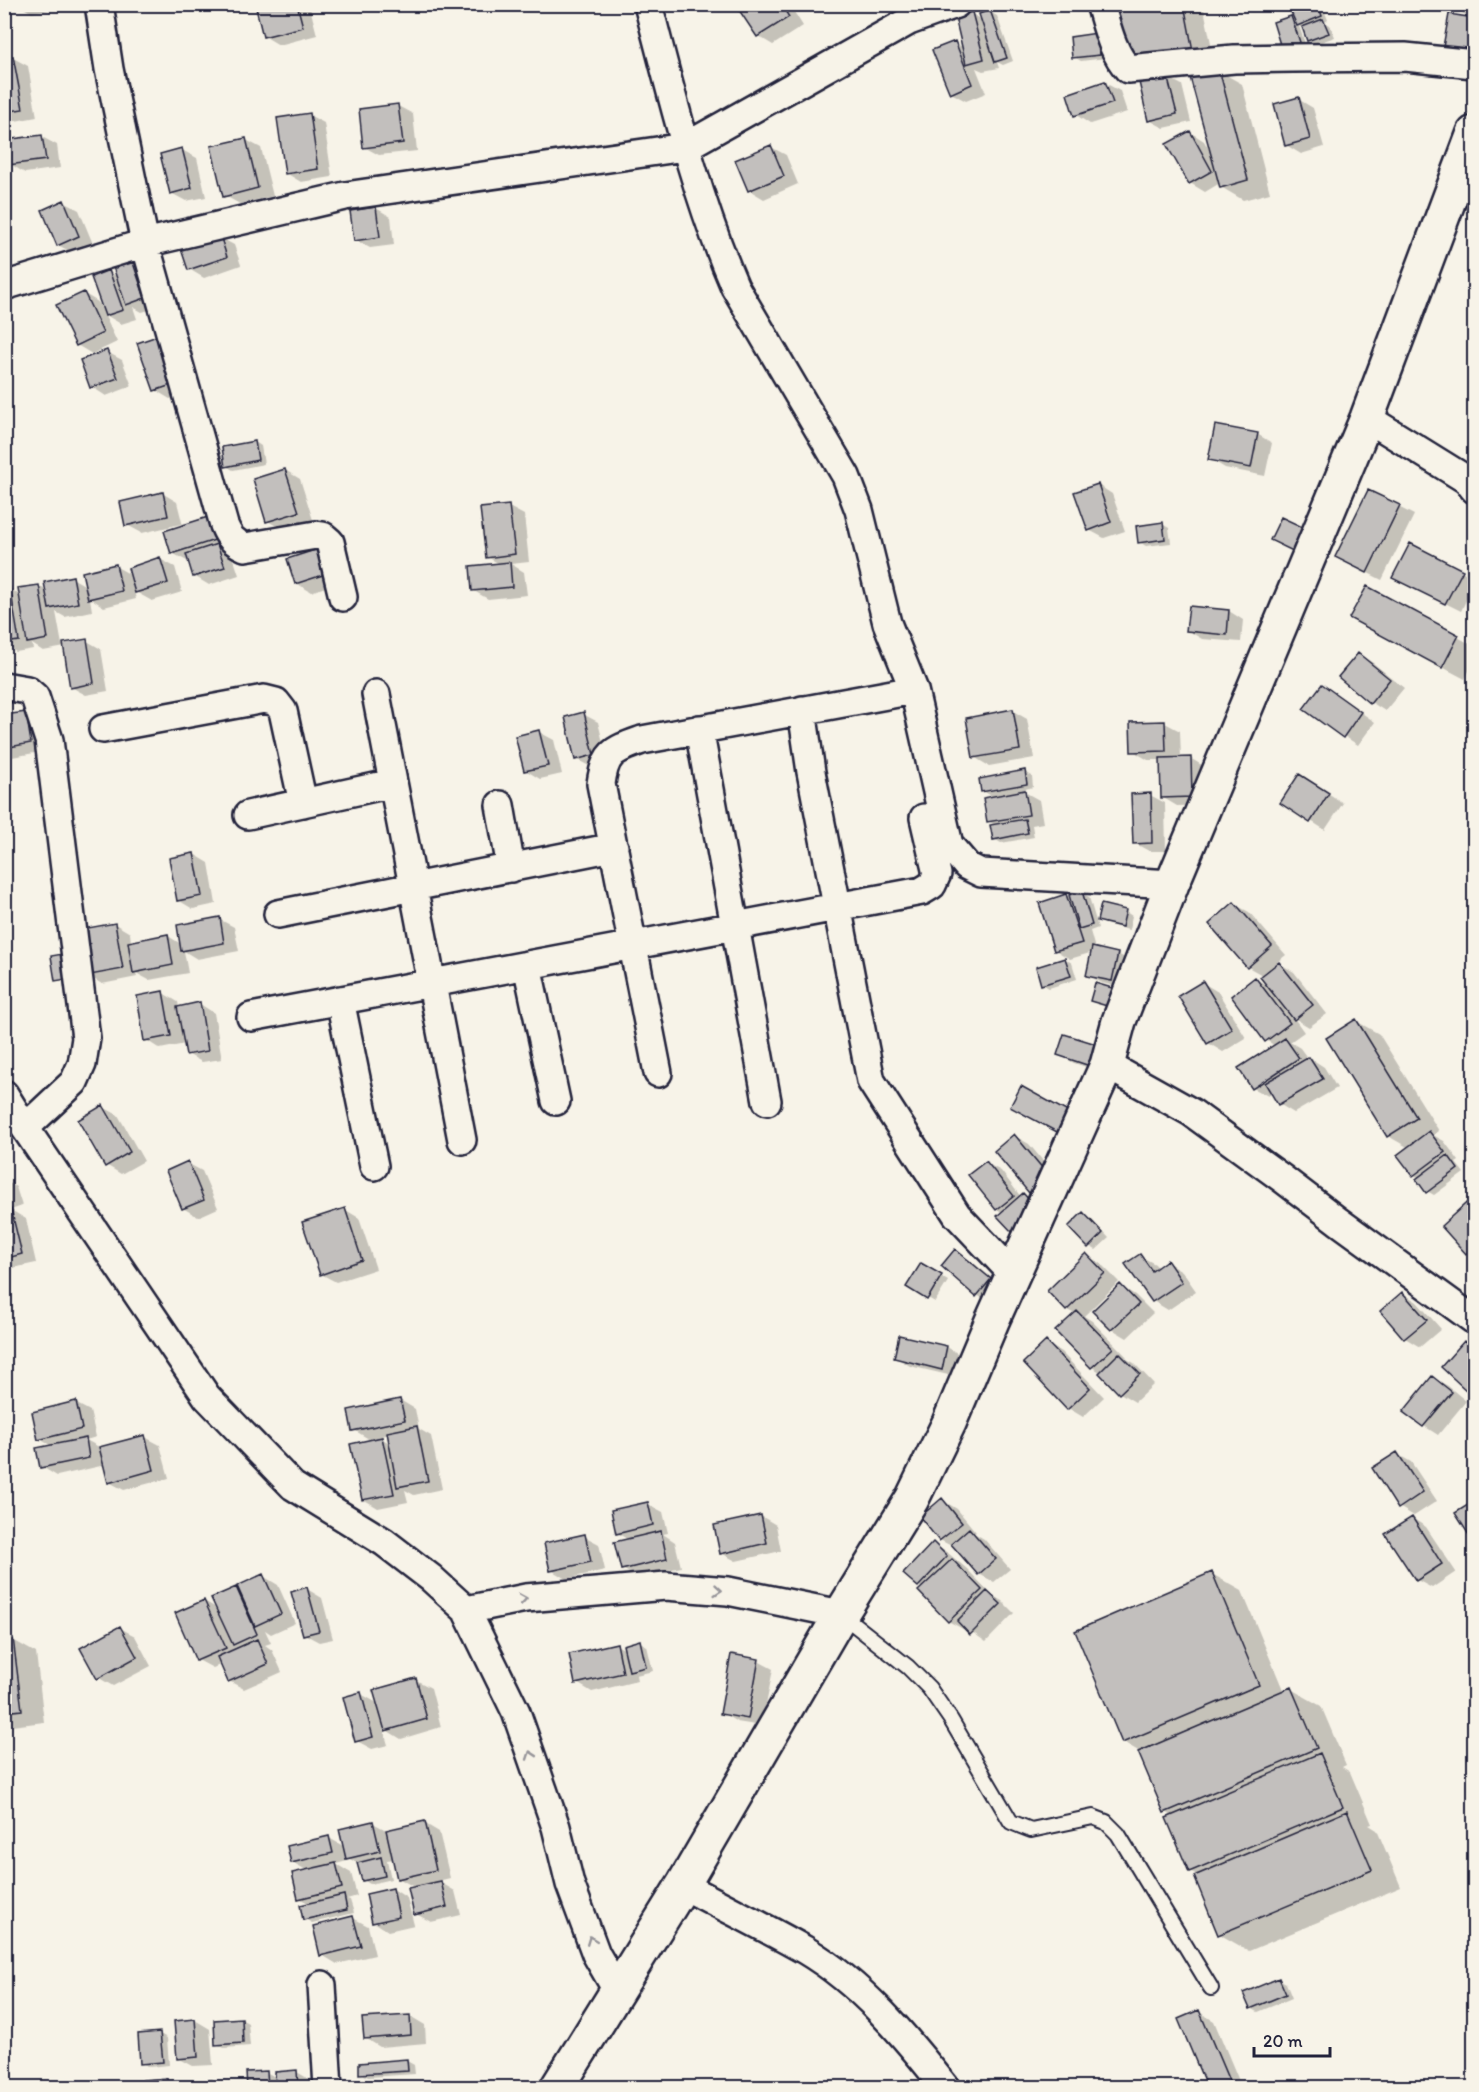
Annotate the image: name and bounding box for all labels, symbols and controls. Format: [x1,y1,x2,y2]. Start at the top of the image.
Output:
one-way arrow [713,1583,722,1596]
one-way arrow [518,1593,528,1606]
one-way arrow [526,1750,539,1761]
one-way arrow [586,1935,598,1946]
scale bar [1254,2020,1330,2058]
text: 20 m [1263,2030,1303,2052]

